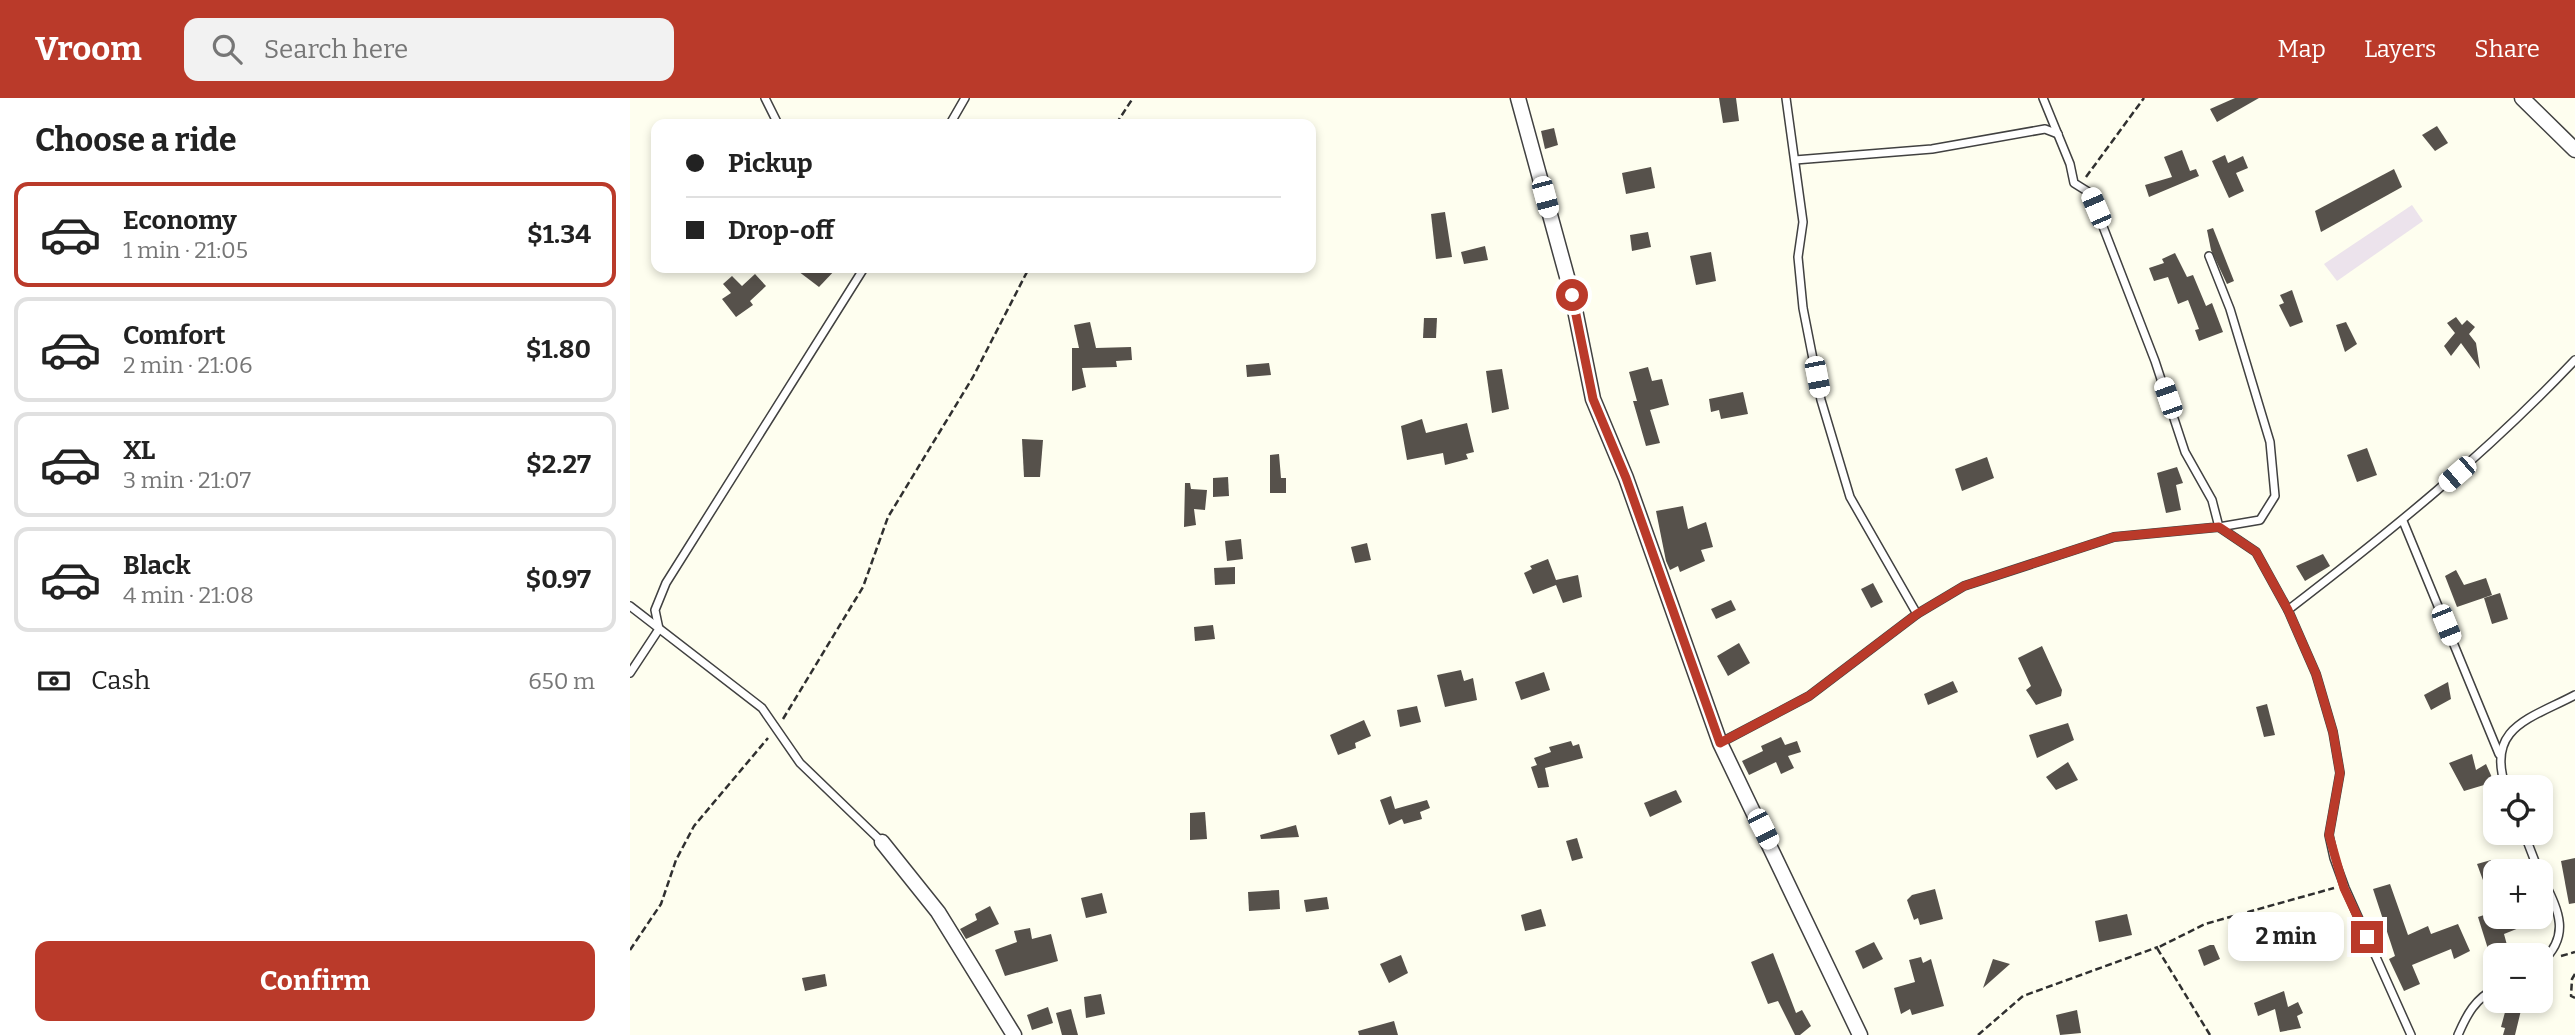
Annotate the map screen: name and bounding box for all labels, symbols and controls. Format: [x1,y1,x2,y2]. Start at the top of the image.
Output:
search box [184,18,674,81]
text: Vroom [35,29,142,69]
icon: search [208,30,246,68]
text: Search here [264,34,408,65]
text: Map [2278,35,2326,63]
text: Layers [2364,35,2436,63]
text: Share [2474,35,2540,63]
text: Choose a ride [35,121,236,159]
text: Pickup [728,148,813,179]
car [1530,174,1561,220]
car [2079,185,2114,231]
icon: car [39,203,102,266]
text: Economy [123,205,237,236]
text: Drop-off [728,215,834,246]
text: $1.34 [527,219,591,250]
text: 1 min · 21:05 [123,236,248,264]
route start [1556,279,1588,311]
icon: car [39,318,102,381]
text: Comfort [123,320,226,351]
text: $1.80 [526,334,591,365]
text: 2 min · 21:06 [123,351,252,379]
car [1803,354,1832,400]
car [2152,375,2185,421]
icon: car [39,433,102,496]
text: XL [123,435,155,466]
text: $2.27 [526,449,591,480]
car [2435,452,2480,496]
text: 3 min · 21:07 [123,466,251,494]
icon: car [39,548,102,611]
text: Black [123,550,191,581]
text: $0.97 [525,564,591,595]
text: 4 min · 21:08 [123,581,254,609]
car [2429,602,2464,648]
icon: cash [35,662,73,700]
text: Cash [91,665,150,696]
text: 650 m [528,667,595,695]
map controls [2483,775,2553,1013]
button: locate [2483,775,2553,845]
car [1745,806,1782,852]
button: + [2483,859,2553,929]
callout: 2 min [2227,912,2342,962]
route end [2351,921,2383,953]
text: 2 min [2255,922,2317,950]
button: Confirm [35,941,595,1021]
button: − [2483,943,2553,1013]

